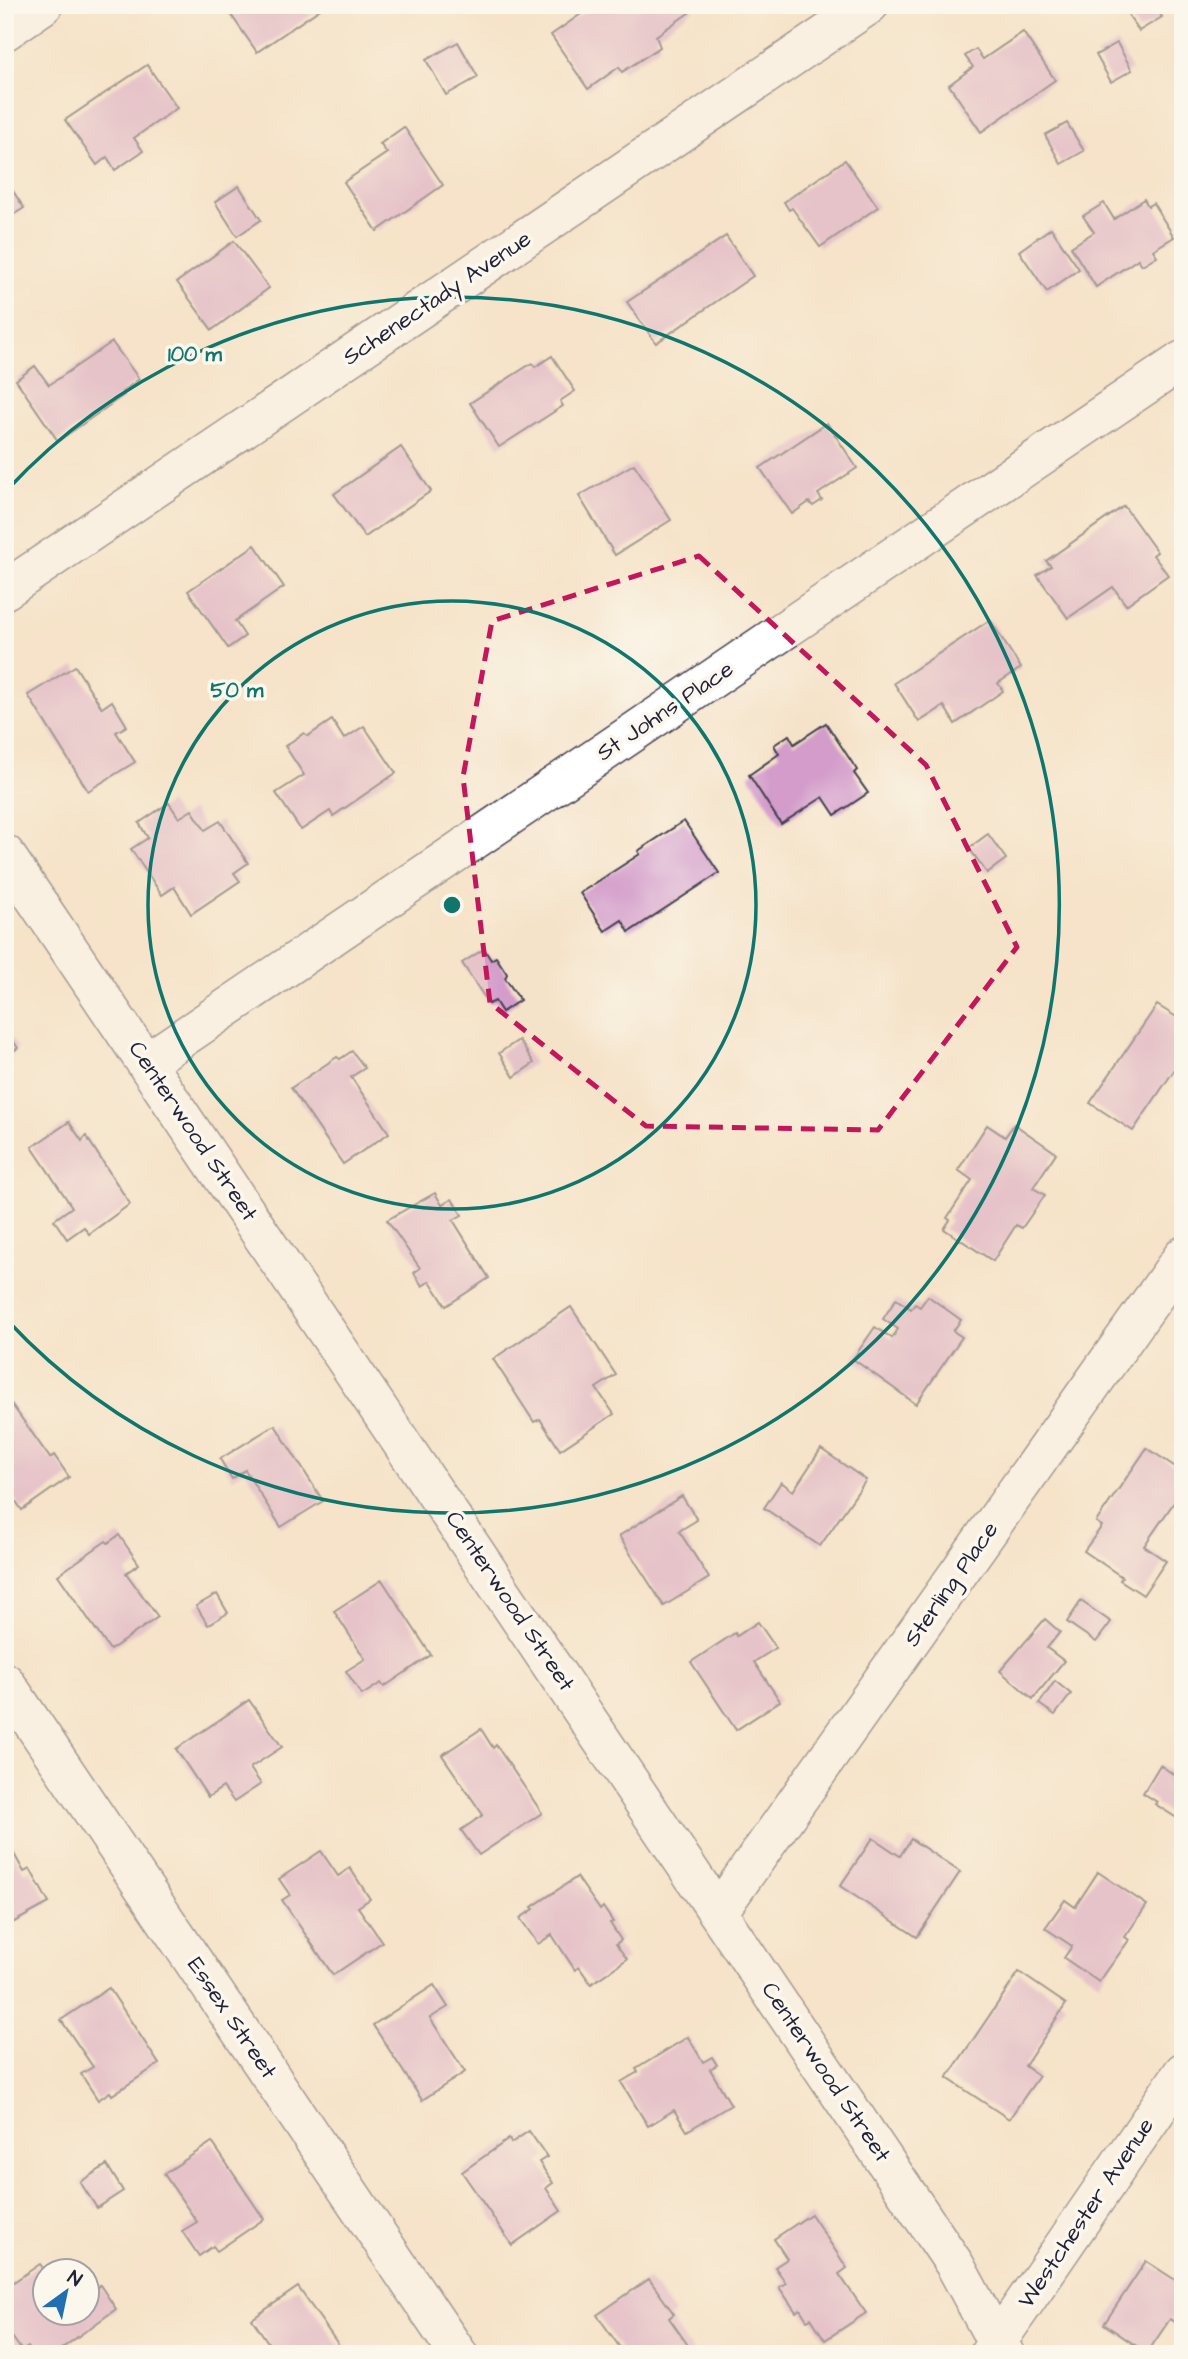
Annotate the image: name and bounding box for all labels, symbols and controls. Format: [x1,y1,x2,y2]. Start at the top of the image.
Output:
street label: Schenectady Avenue [336,223,538,374]
text: 100 m [168,340,223,369]
street label: St Johns Place [590,653,740,769]
text: 50 m [211,676,264,705]
centre of rings [440,893,464,917]
street label: Centerwood Street [121,1035,266,1228]
street label: Centerwood Street [438,1505,583,1698]
street label: Sterling Place [896,1515,1007,1653]
street label: Essex Street [180,1951,285,2086]
street label: Centerwood Street [754,1976,899,2169]
street label: Westchester Avenue [1010,2112,1162,2314]
north arrow [32,2258,102,2328]
text: N [62,2264,87,2294]

